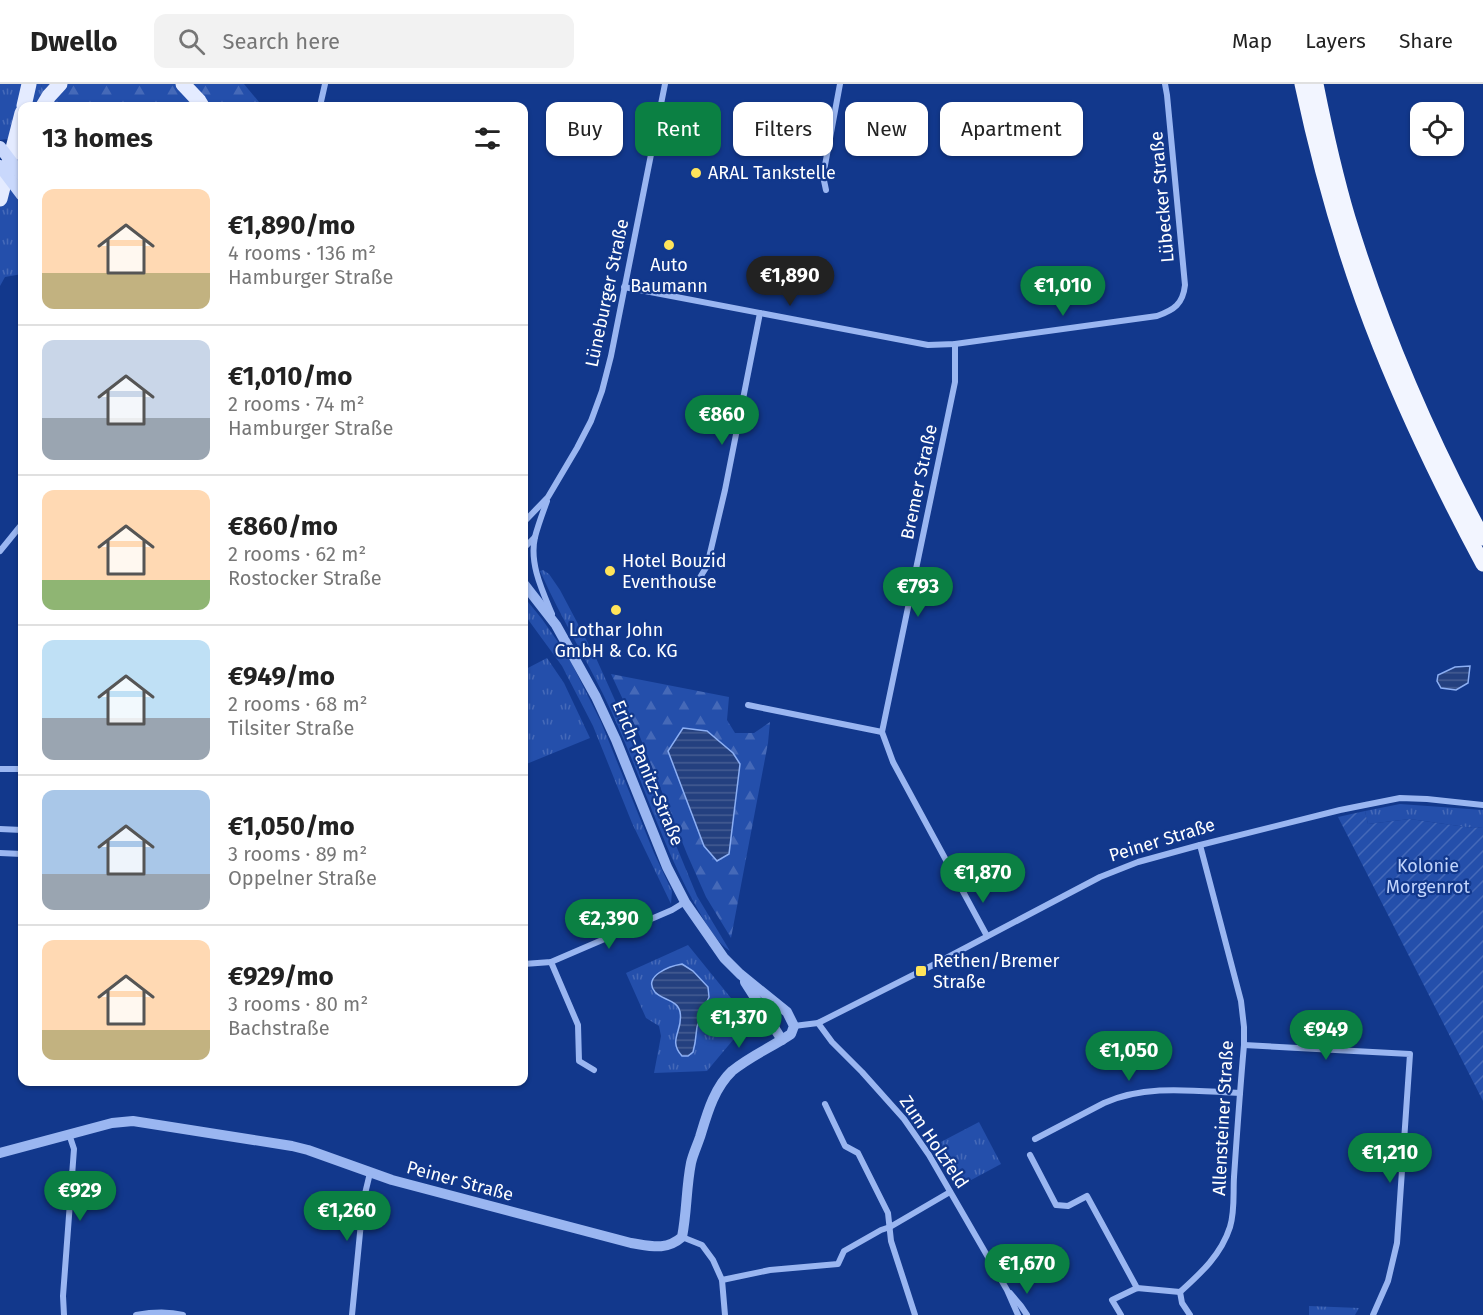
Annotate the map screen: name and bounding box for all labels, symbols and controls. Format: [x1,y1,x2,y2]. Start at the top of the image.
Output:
search box [154,14,574,68]
text: Dwello [30,25,118,58]
icon: search [175,25,208,58]
text: Search here [223,28,340,55]
text: Map [1232,28,1272,54]
text: Layers [1305,28,1366,54]
text: Share [1399,28,1453,54]
chip: Buy [546,102,623,156]
chip: Rent [635,102,721,156]
chip: Filters [733,102,833,156]
chip: New [845,102,928,156]
chip: Apartment [940,102,1083,156]
map controls [1410,102,1464,156]
button: locate [1410,102,1464,156]
icon: filters [471,122,504,155]
text: 13 homes [42,123,153,154]
street label: Lübecker Straße [1145,130,1179,264]
place label: ARAL Tankstelle [708,162,836,184]
marker: ARAL Tankstelle [689,166,703,180]
text: €1,890/mo [228,210,355,241]
icon: home [90,213,162,285]
street label: Lüneburger Straße [581,217,633,369]
marker: Auto Baumann [662,238,676,252]
text: 4 rooms · 136 m² [228,241,376,265]
place label: Auto Baumann [630,254,708,297]
pin: €1,890 [741,256,839,307]
text: €1,890 [760,263,820,287]
text: Hamburger Straße [228,265,393,289]
pin: €1,010 [1014,266,1112,317]
text: €1,010 [1034,273,1092,297]
text: €1,010/mo [228,361,352,392]
icon: home [90,364,162,436]
text: 2 rooms · 74 m² [228,392,365,416]
pin: €860 [686,395,758,446]
text: €860 [699,402,745,426]
text: Hamburger Straße [228,416,393,440]
street label: Bremer Straße [896,422,942,542]
text: €860/mo [228,511,338,542]
icon: home [90,514,162,586]
text: 2 rooms · 62 m² [228,542,366,566]
place label: Hotel Bouzid Eventhouse [622,550,726,593]
marker: Hotel Bouzid Eventhouse [603,564,617,578]
text: Rostocker Straße [228,566,382,590]
pin: €793 [882,567,954,618]
text: €793 [897,574,939,598]
marker: Lothar John GmbH & Co. KG [609,603,623,617]
place label: Lothar John GmbH & Co. KG [554,619,678,662]
text: €949/mo [228,661,335,692]
icon: home [90,664,162,736]
text: 2 rooms · 68 m² [228,692,368,716]
street label: Erich-Panitz-Straße [607,697,689,849]
text: Tilsiter Straße [228,716,354,740]
text: €1,050/mo [228,811,355,842]
street label: Peiner Straße [1106,813,1218,867]
icon: home [90,814,162,886]
text: 3 rooms · 89 m² [228,842,367,866]
pin: €1,870 [934,853,1032,904]
park label: Kolonie Morgenrot [1386,855,1471,898]
text: €1,870 [954,860,1012,884]
text: Oppelner Straße [228,866,377,890]
pin: €2,390 [560,899,658,950]
text: €2,390 [579,906,639,930]
place label: Rethen/Bremer Straße [933,950,1060,993]
text: €929/mo [228,961,334,992]
icon: home [90,964,162,1036]
marker: Rethen/Bremer Straße [914,964,928,978]
text: 3 rooms · 80 m² [228,992,368,1016]
pin: €1,370 [690,998,788,1049]
text: €1,370 [711,1005,767,1029]
pin: €949 [1290,1010,1362,1061]
text: Bachstraße [228,1016,330,1040]
text: €949 [1304,1017,1348,1041]
pin: €1,050 [1080,1031,1178,1082]
text: €1,050 [1099,1038,1159,1062]
street label: Allensteiner Straße [1208,1040,1238,1196]
street label: Zum Holzfeld [895,1091,973,1193]
pin: €1,210 [1341,1133,1439,1184]
text: €1,210 [1362,1140,1418,1164]
street label: Peiner Straße [404,1156,516,1206]
pin: €929 [44,1171,116,1222]
text: €929 [58,1178,102,1202]
pin: €1,260 [298,1191,396,1242]
text: €1,260 [318,1198,376,1222]
pin: €1,670 [978,1244,1076,1295]
text: €1,670 [999,1251,1055,1275]

